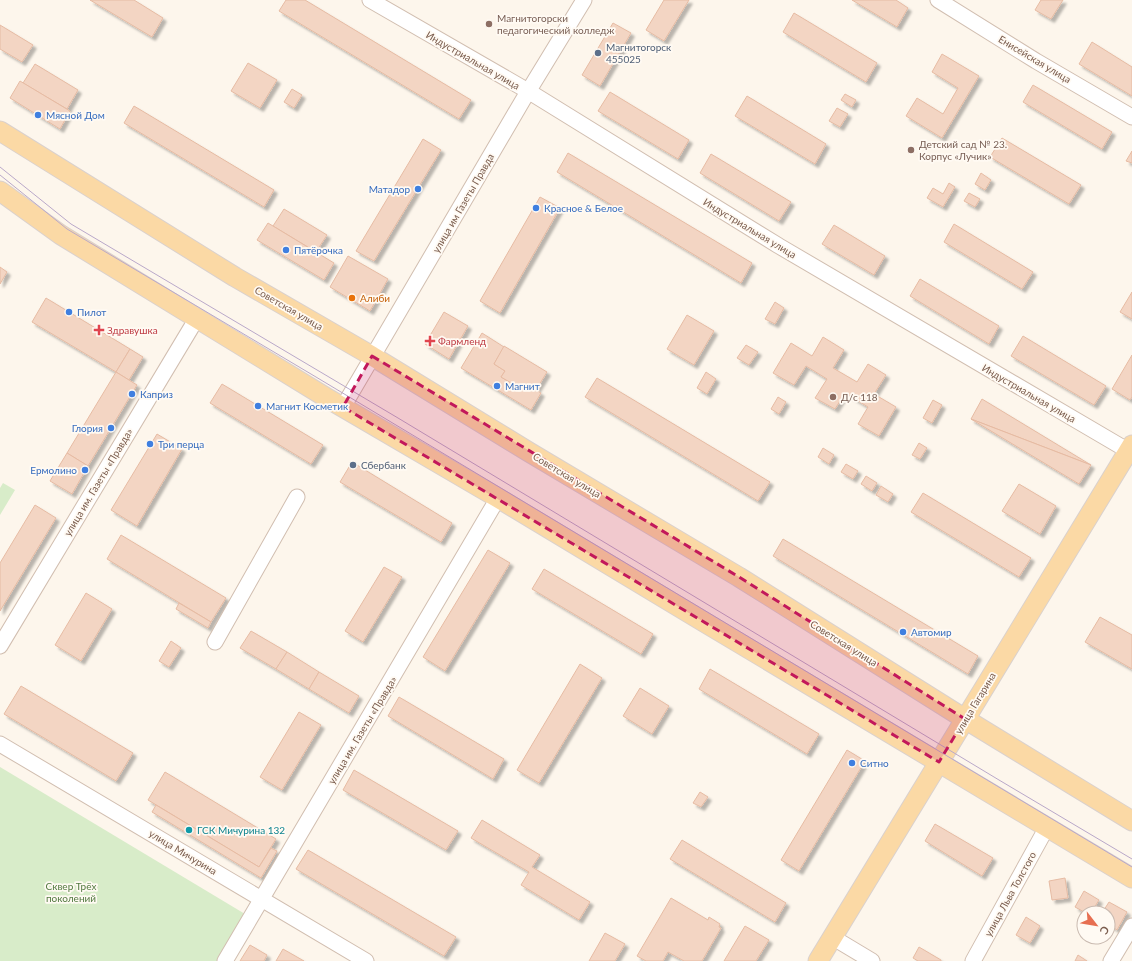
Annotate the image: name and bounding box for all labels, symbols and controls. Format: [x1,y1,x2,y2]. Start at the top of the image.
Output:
place label: Магнитогорски педагогический колледж [497,12,615,36]
marker: Магнитогорски педагогический колледж [484,19,494,29]
street label: Индустриальная улица [424,28,522,92]
street label: Енисейская улица [997,33,1073,85]
place label: Магнитогорск 455025 [606,41,672,65]
marker: Магнитогорск 455025 [593,48,603,58]
place label: Мясной Дом [46,109,105,121]
marker: Мясной Дом [33,110,43,120]
place label: Детский сад № 23. Корпус «Лучик» [919,138,1007,162]
marker: Детский сад № 23. Корпус «Лучик» [906,145,916,155]
street label: улица им Газеты Правда [430,151,496,255]
place label: Матадор [369,183,410,195]
marker: Матадор [413,184,423,194]
street label: Индустриальная улица [701,195,799,261]
place label: Красное & Белое [544,202,623,214]
marker: Красное & Белое [531,203,541,213]
place label: Пятёрочка [294,244,343,256]
marker: Пятёрочка [281,245,291,255]
street label: Советская улица [253,284,325,332]
place label: Алиби [360,292,390,304]
marker: Алиби [347,293,357,303]
place label: Пилот [77,306,106,318]
marker: Пилот [64,307,74,317]
place label: Здравушка [107,324,158,336]
marker: Здравушка [94,325,104,335]
place label: Фармленд [438,335,486,347]
marker: Фармленд [425,336,435,346]
street label: Индустриальная улица [980,361,1078,425]
place label: Магнит [505,380,540,392]
marker: Магнит [492,381,502,391]
place label: Каприз [140,388,174,400]
marker: Каприз [127,389,137,399]
place label: Д/с 118 [841,391,878,403]
marker: Д/с 118 [828,392,838,402]
place label: Магнит Косметик [266,400,349,412]
marker: Магнит Косметик [253,401,263,411]
place label: Глория [72,422,103,434]
marker: Глория [106,423,116,433]
street label: улица им. Газеты «Правда» [61,426,135,538]
place label: Три перца [158,438,204,450]
marker: Три перца [145,439,155,449]
street label: Советская улица [531,450,603,500]
place label: Сбербанк [361,459,407,471]
marker: Сбербанк [348,460,358,470]
place label: Ермолино [30,464,77,476]
marker: Ермолино [80,465,90,475]
street label: Советская улица [808,618,880,669]
place label: Автомир [911,626,952,638]
marker: Автомир [898,627,908,637]
street label: улица Гагарина [952,670,998,736]
street label: улица им. Газеты «Правда» [325,674,399,786]
place label: Ситно [860,757,889,769]
marker: Ситно [847,758,857,768]
place label: ГСК Мичурина 132 [197,824,285,836]
marker: ГСК Мичурина 132 [184,825,194,835]
street label: улица Мичурина [147,827,219,877]
street label: улица Льва Толстого [982,849,1038,939]
park label: Сквер Трёх поколений [46,880,96,904]
north arrow [1076,905,1116,945]
text: С [1097,924,1112,937]

